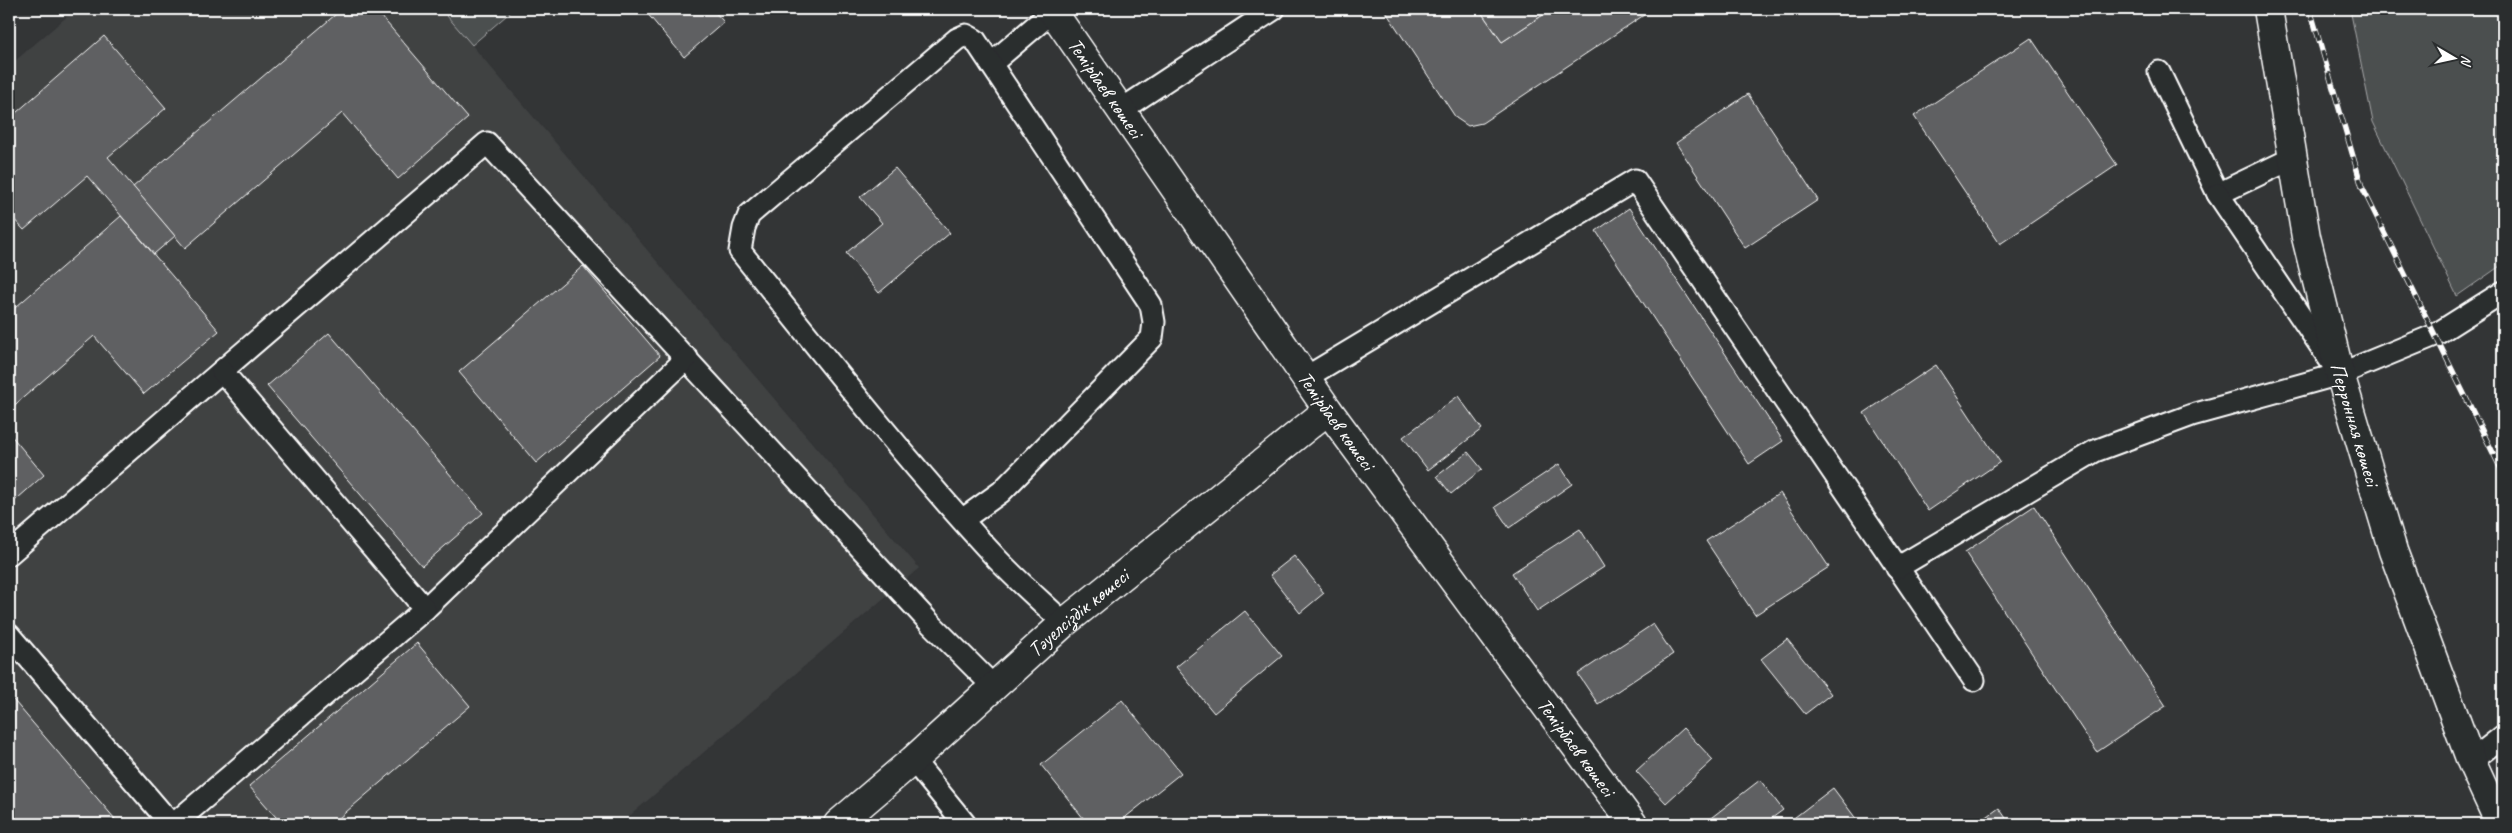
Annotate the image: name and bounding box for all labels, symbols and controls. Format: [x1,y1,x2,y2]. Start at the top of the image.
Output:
north arrow [2430,32,2480,82]
street label: Темірбаев көшесі [1062,33,1151,146]
text: N [2457,54,2475,68]
street label: Перронная көшесі [2325,360,2387,492]
street label: Темірбаев көшесі [1292,366,1383,478]
street label: Тәуелсіздік көшесі [1022,561,1136,663]
street label: Темірбаев көшесі [1531,693,1623,804]

